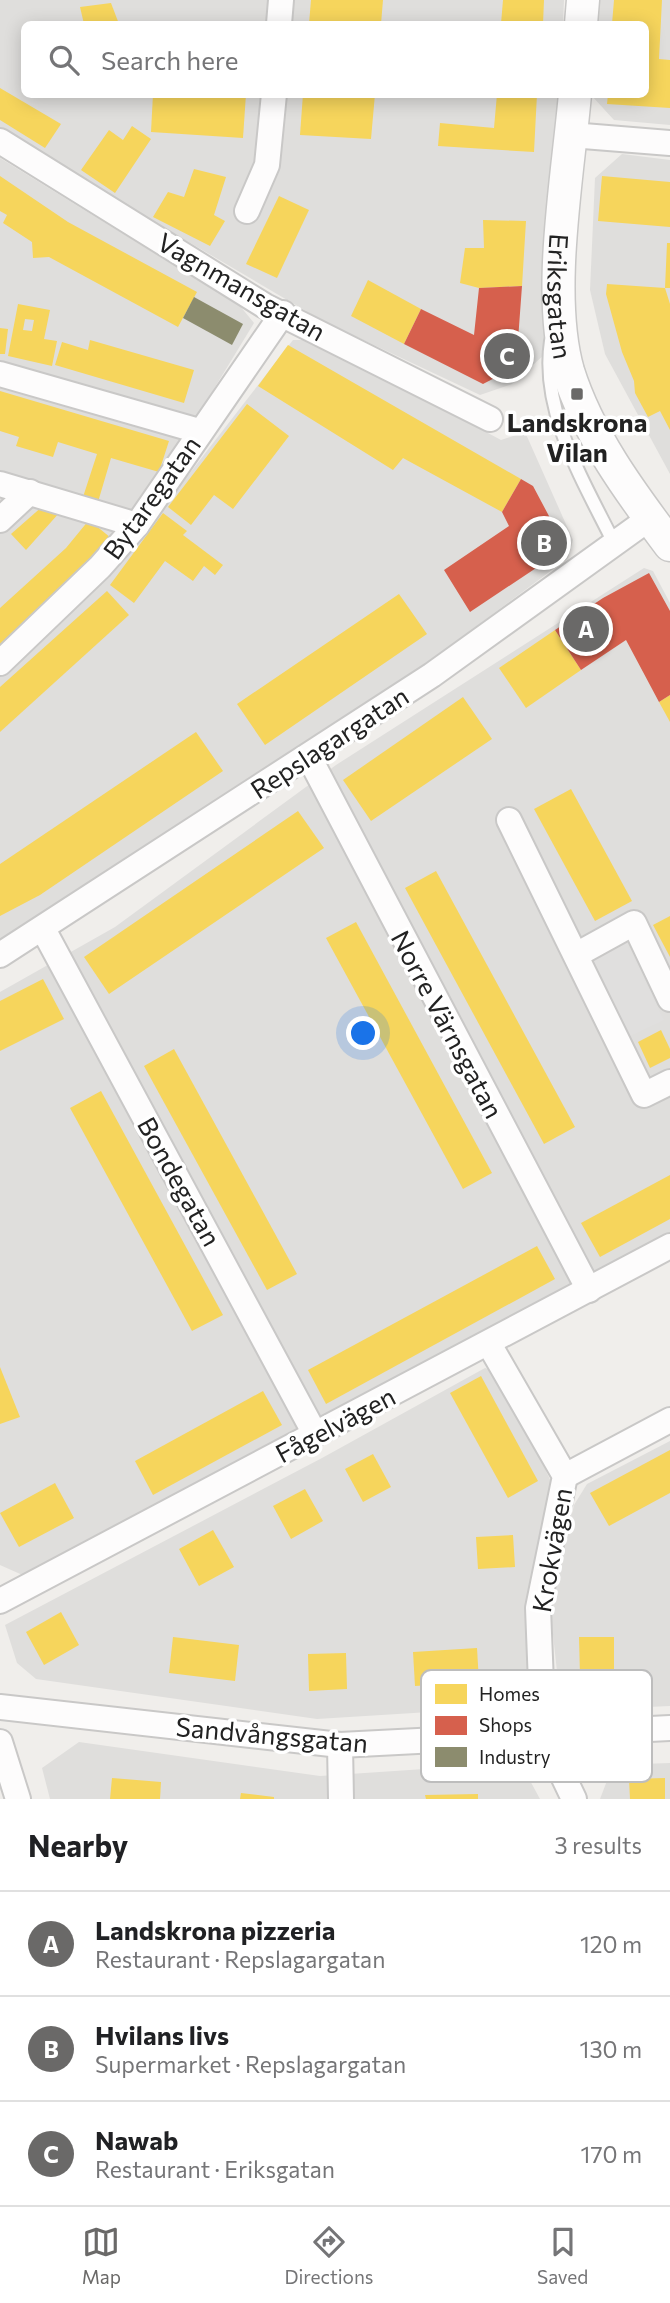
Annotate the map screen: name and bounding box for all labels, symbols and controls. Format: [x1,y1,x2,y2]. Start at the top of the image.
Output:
search box [21,21,649,98]
icon: search [45,41,83,79]
text: Search here [101,44,239,75]
street label: Vagnmansgatan [153,225,331,347]
street label: Eriksgatan [543,233,580,361]
pin: C [484,330,530,382]
marker: Landskrona Vilan [569,386,585,402]
place label: Landskrona Vilan [507,406,647,467]
street label: Bytaregatan [96,429,206,565]
pin: B [521,517,567,569]
pin: A [563,603,609,655]
street label: Repslagargatan [244,679,414,805]
street label: Norre Värnsgatan [385,925,511,1123]
your location [346,1016,380,1050]
street label: Bondegatan [132,1111,228,1251]
street label: Fågelvägen [270,1380,400,1468]
street label: Krokvägen [525,1485,577,1615]
legend [421,1670,652,1782]
text: Homes [479,1682,540,1705]
street label: Sandvångsgatan [175,1710,369,1758]
text: Shops [479,1713,532,1736]
text: Industry [479,1745,551,1768]
text: Nearby [28,1826,128,1863]
text: 3 results [555,1831,642,1859]
text: Landskrona pizzeria [95,1914,335,1945]
text: A [43,1930,59,1958]
text: 120 m [580,1930,642,1958]
text: Restaurant · Repslagargatan [95,1945,385,1973]
text: Hvilans livs [95,2019,229,2050]
text: B [43,2035,59,2063]
text: 130 m [580,2035,642,2063]
text: Supermarket · Repslagargatan [95,2050,406,2078]
text: Nawab [95,2124,178,2155]
text: C [43,2140,59,2168]
text: 170 m [581,2140,642,2168]
text: Restaurant · Eriksgatan [95,2155,335,2183]
tab: Map [82,2223,121,2288]
tab: Directions [284,2223,374,2288]
tab: Saved [537,2223,588,2288]

